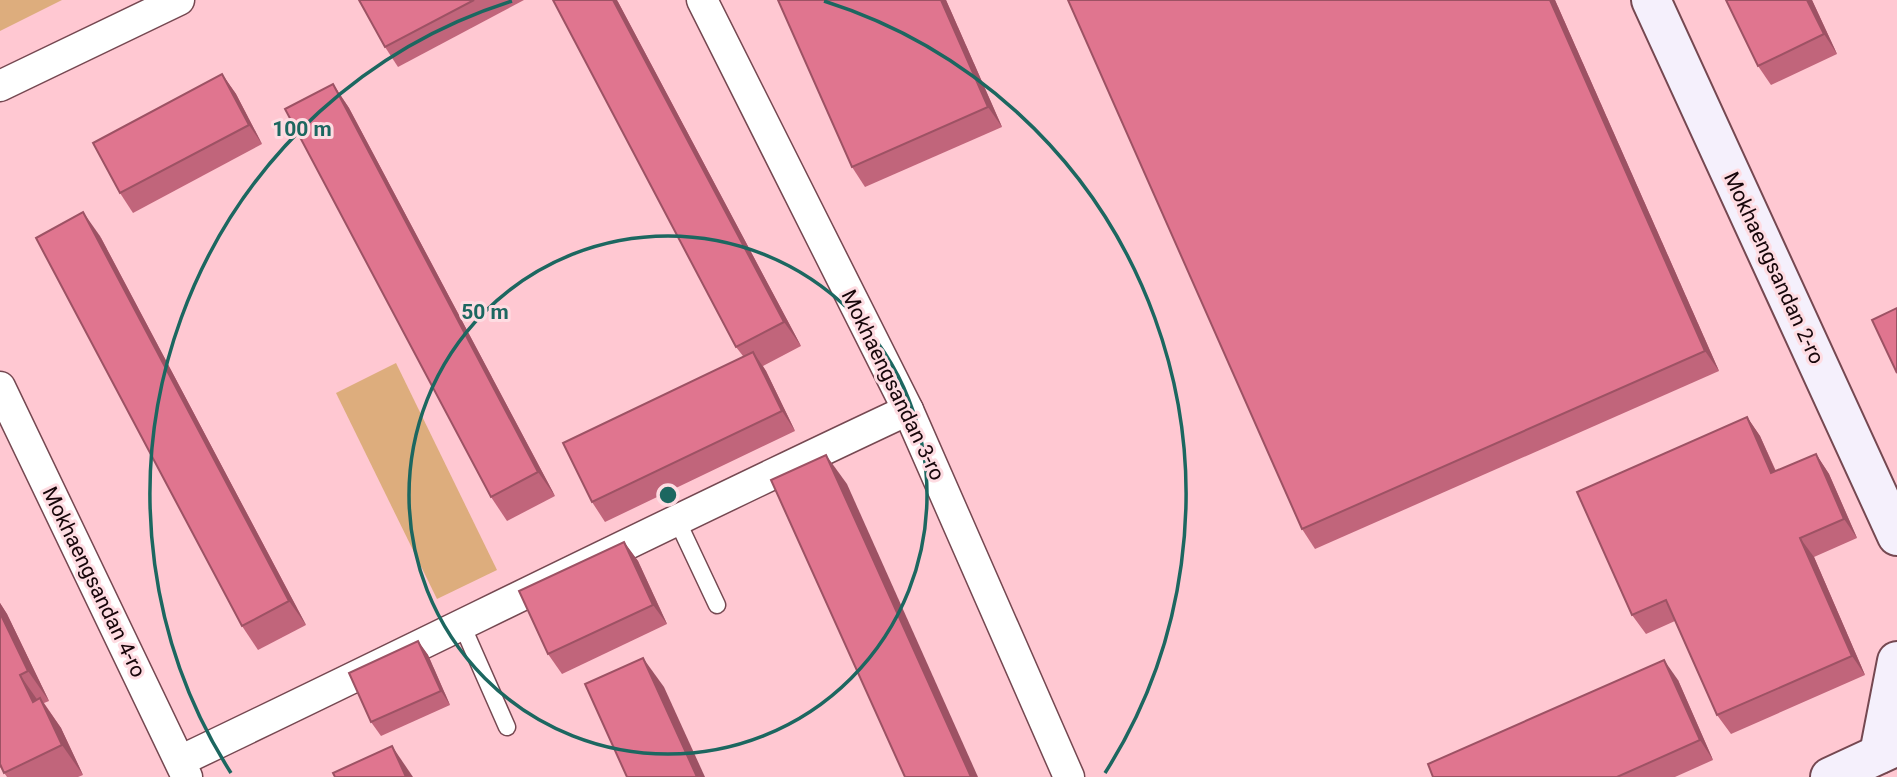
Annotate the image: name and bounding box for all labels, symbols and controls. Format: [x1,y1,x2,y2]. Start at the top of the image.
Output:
text: 100 m [272,117,332,141]
street label: Mokhaengsandan 2-ro [1719,168,1829,368]
street label: Mokhaengsandan 3-ro [836,286,950,484]
text: 50 m [461,300,509,324]
street label: Mokhaengsandan 4-ro [37,483,151,681]
centre of rings [656,483,680,507]

